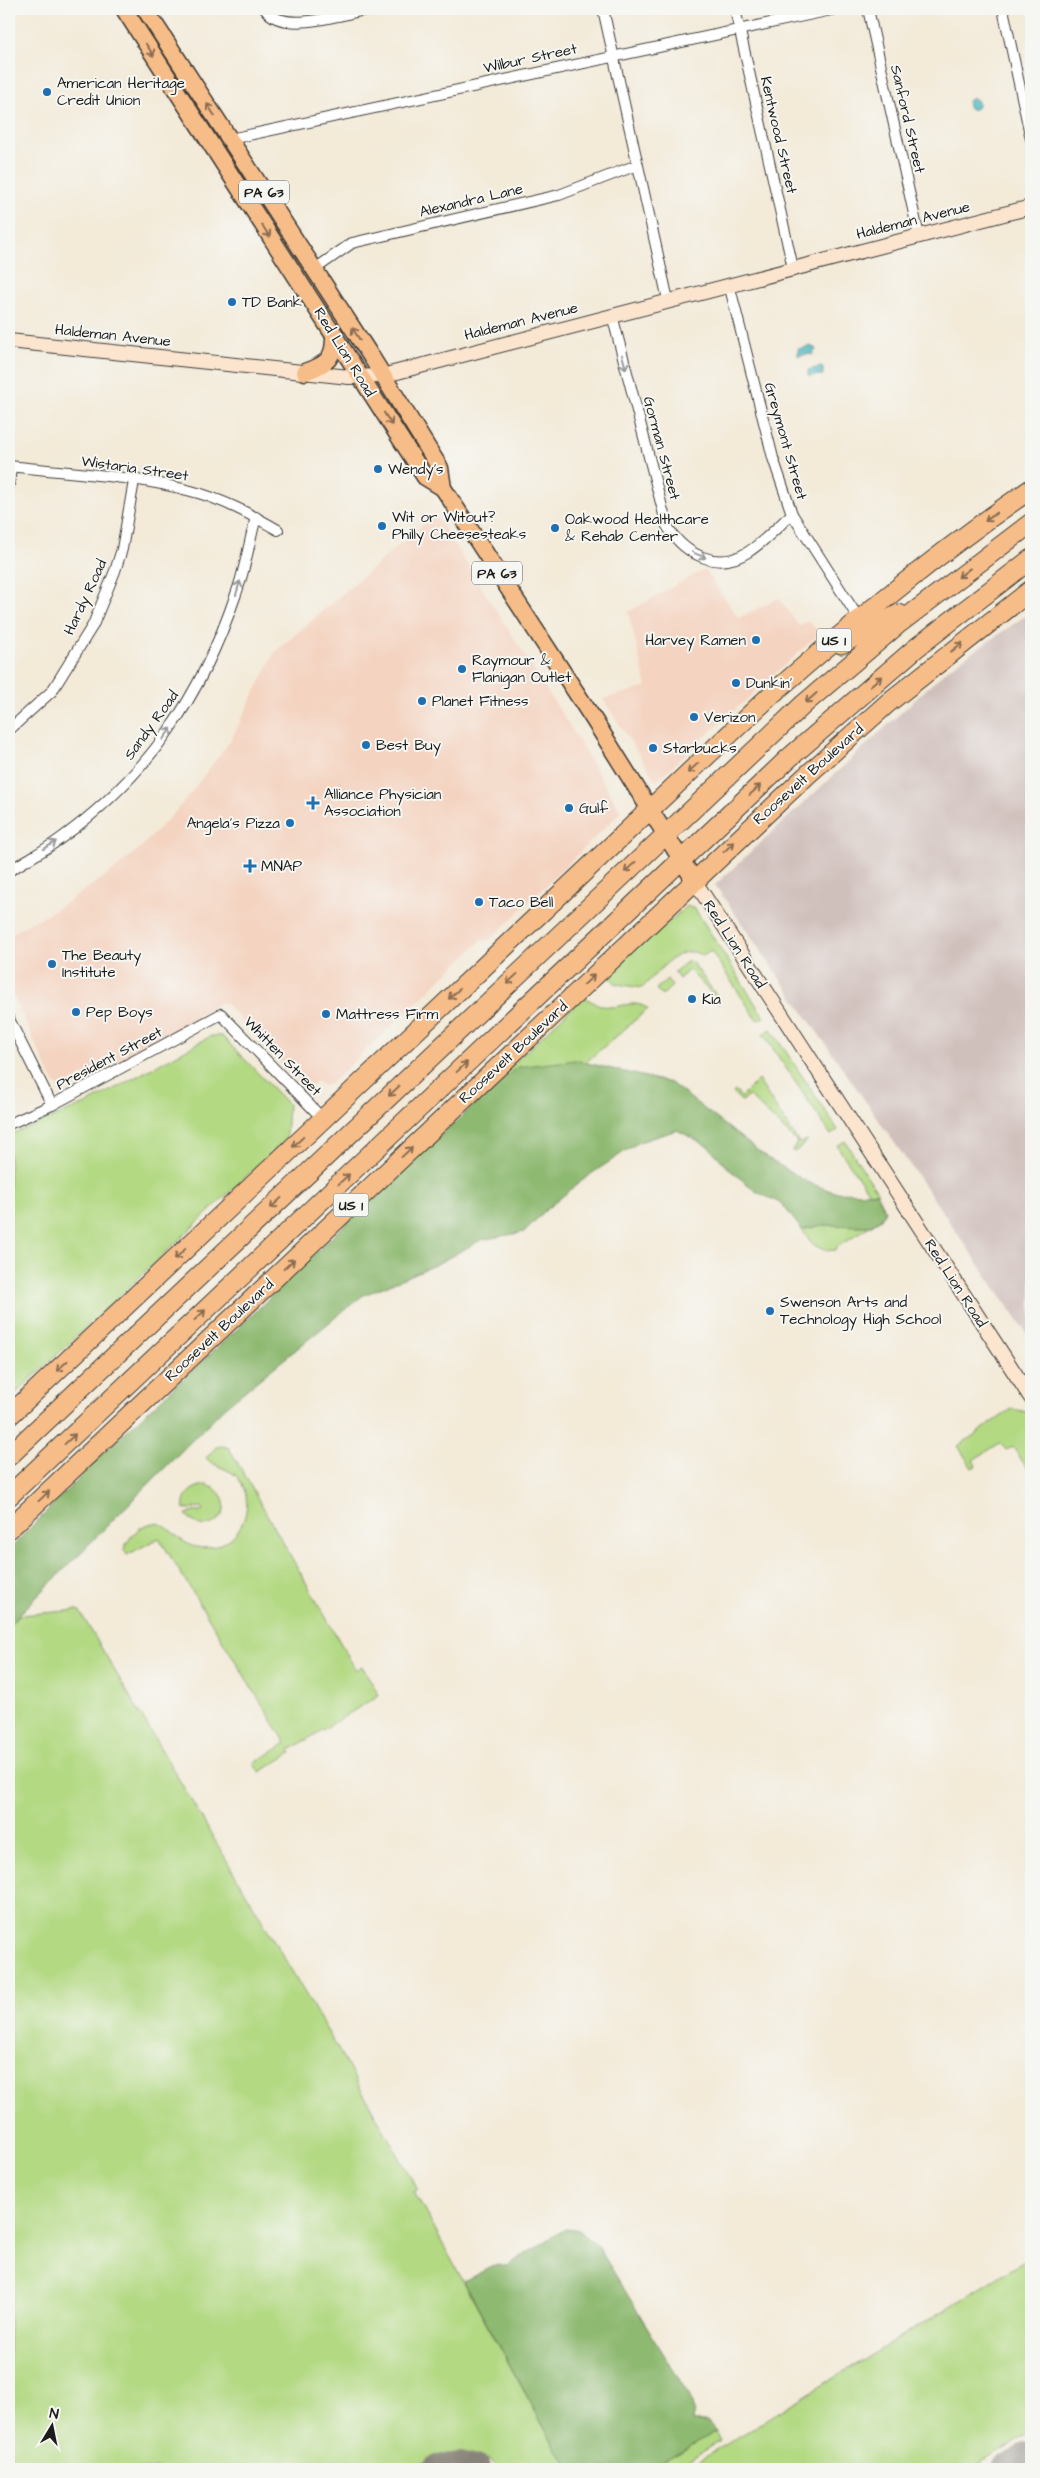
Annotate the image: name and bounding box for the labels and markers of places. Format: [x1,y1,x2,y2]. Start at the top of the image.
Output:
place label: American Heritage Credit Union [57,73,185,111]
marker: American Heritage Credit Union [41,86,53,98]
place label: TD Bank [242,292,302,313]
marker: TD Bank [226,296,238,308]
place label: Wendy's [388,459,444,481]
marker: Wendy's [372,463,384,475]
place label: Wit or Witout? Philly Cheesesteaks [392,507,527,546]
place label: Oakwood Healthcare & Rehab Center [565,509,709,547]
marker: Wit or Witout? Philly Cheesesteaks [376,520,388,532]
marker: Oakwood Healthcare & Rehab Center [549,522,561,534]
place label: Harvey Ramen [645,630,746,652]
marker: Harvey Ramen [750,634,762,646]
place label: Raymour & Flanigan Outlet [472,650,571,689]
marker: Raymour & Flanigan Outlet [456,663,468,675]
place label: Dunkin' [746,673,792,694]
marker: Dunkin' [730,677,742,689]
place label: Planet Fitness [432,691,529,712]
marker: Planet Fitness [416,695,428,707]
place label: Verizon [704,707,756,728]
marker: Verizon [688,711,700,723]
place label: Best Buy [376,735,441,757]
place label: Starbucks [663,738,737,759]
marker: Best Buy [360,739,372,751]
marker: Starbucks [647,742,659,754]
place label: Alliance Physician Association [324,784,442,822]
marker: Alliance Physician Association [306,796,320,810]
place label: Gulf [579,798,608,819]
marker: Gulf [563,802,575,814]
place label: Angela's Pizza [187,813,280,835]
marker: Angela's Pizza [284,817,296,829]
place label: MNAP [261,856,302,877]
marker: MNAP [243,859,257,873]
place label: Taco Bell [489,892,553,913]
marker: Taco Bell [473,896,485,908]
place label: The Beauty Institute [62,945,141,983]
marker: The Beauty Institute [46,958,58,970]
place label: Kia [702,989,721,1010]
marker: Kia [686,993,698,1005]
place label: Pep Boys [86,1002,153,1024]
place label: Mattress Firm [336,1004,439,1025]
marker: Pep Boys [70,1006,82,1018]
marker: Mattress Firm [320,1008,332,1020]
place label: Swenson Arts and Technology High School [780,1292,941,1331]
marker: Swenson Arts and Technology High School [764,1305,776,1317]

